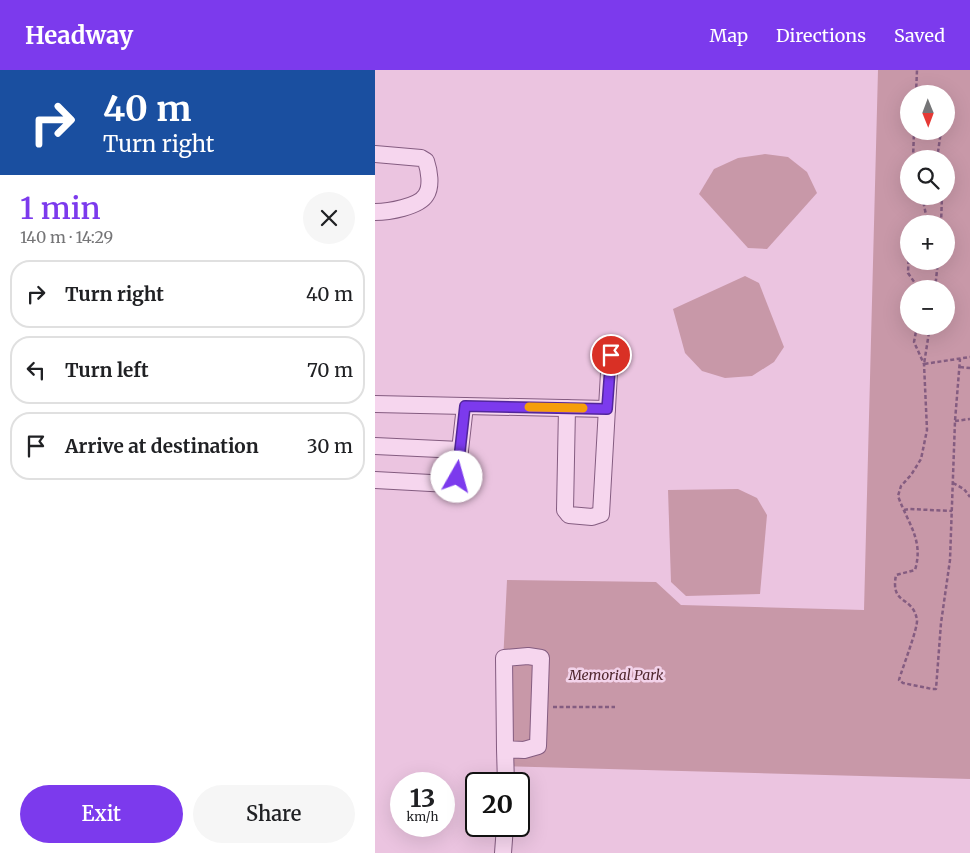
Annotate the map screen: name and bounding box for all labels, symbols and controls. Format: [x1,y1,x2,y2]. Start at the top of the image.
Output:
text: Headway [25,20,133,51]
text: Map [710,24,748,47]
text: Directions [776,24,866,47]
text: Saved [894,24,945,47]
north arrow [900,85,955,140]
map controls [900,85,955,335]
text: 40 m [103,87,191,131]
icon: right [20,90,85,155]
text: Turn right [103,130,214,158]
button: search [900,150,955,205]
text: 1 min [20,189,101,227]
button: close [303,192,355,244]
button: + [900,215,955,270]
text: 140 m · 14:29 [20,227,113,247]
icon: right [22,280,50,308]
button: − [900,280,955,335]
text: Turn right [65,282,164,306]
text: 40 m [306,282,353,306]
pin [590,334,632,376]
icon: arrive [597,341,625,369]
icon: left [22,356,50,384]
text: Turn left [65,358,149,382]
text: 70 m [307,358,353,382]
icon: arrive [22,432,50,460]
text: Arrive at destination [65,434,259,458]
text: 30 m [307,434,353,458]
position arrow [430,450,482,502]
park label: Memorial Park [568,666,664,684]
speed limit sign: 20 [465,772,530,837]
text: 13 [410,782,435,814]
button: Exit [20,785,183,843]
button: Share [193,785,355,843]
text: km/h [407,809,438,824]

